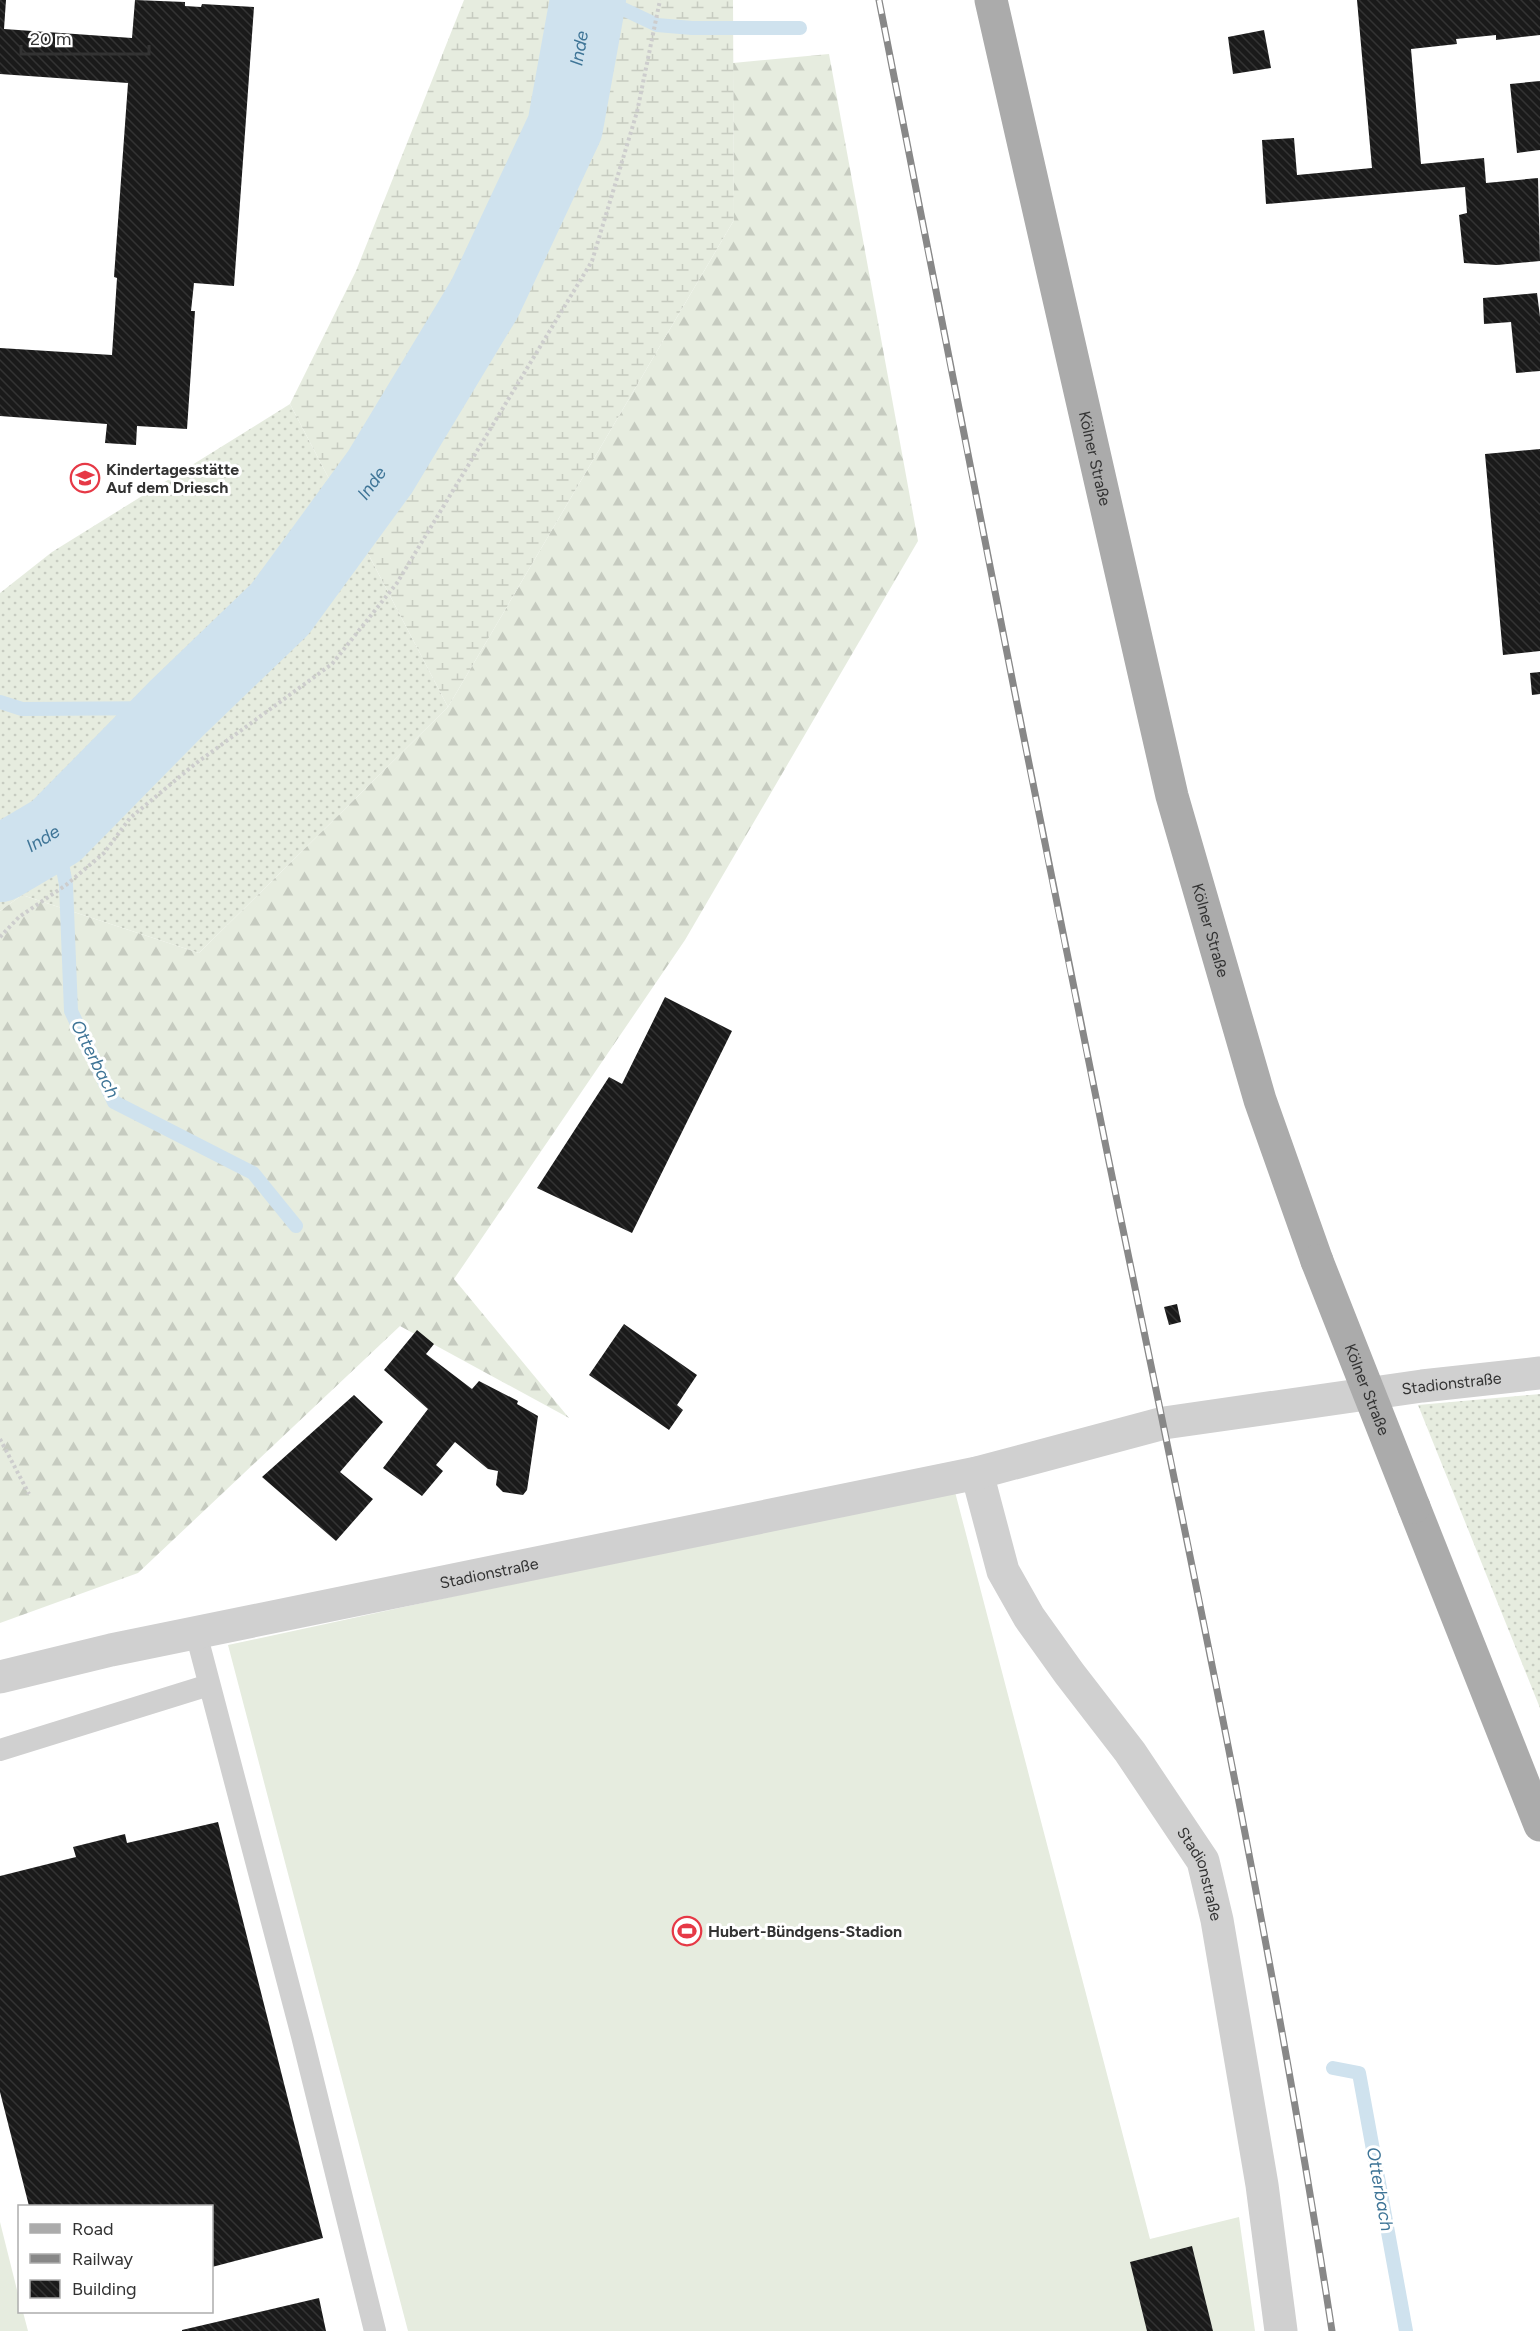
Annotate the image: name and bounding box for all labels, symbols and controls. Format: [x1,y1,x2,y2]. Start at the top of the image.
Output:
scale bar [21,18,148,56]
text: 20 m [30,28,71,50]
water label: Inde [565,29,593,68]
street label: Kölner Straße [1075,409,1115,508]
place label: Kindertagesstätte Auf dem Driesch [106,460,239,497]
school or university icon: Kindertagesstätte Auf dem Driesch [69,462,101,494]
water label: Inde [352,462,391,504]
water label: Inde [22,820,64,857]
street label: Kölner Straße [1188,881,1233,980]
water label: Otterbach [66,1016,124,1102]
street label: Kölner Straße [1341,1341,1394,1438]
street label: Stadionstraße [1400,1368,1503,1399]
street label: Stadionstraße [438,1554,540,1593]
street label: Stadionstraße [1173,1823,1226,1923]
sports icon: Hubert-Bündgens-Stadion [671,1915,703,1947]
place label: Hubert-Bündgens-Stadion [708,1922,902,1941]
water label: Otterbach [1362,2145,1398,2233]
legend [18,2205,213,2313]
text: Road [72,2218,113,2240]
text: Railway [72,2248,134,2270]
text: Building [72,2278,137,2300]

